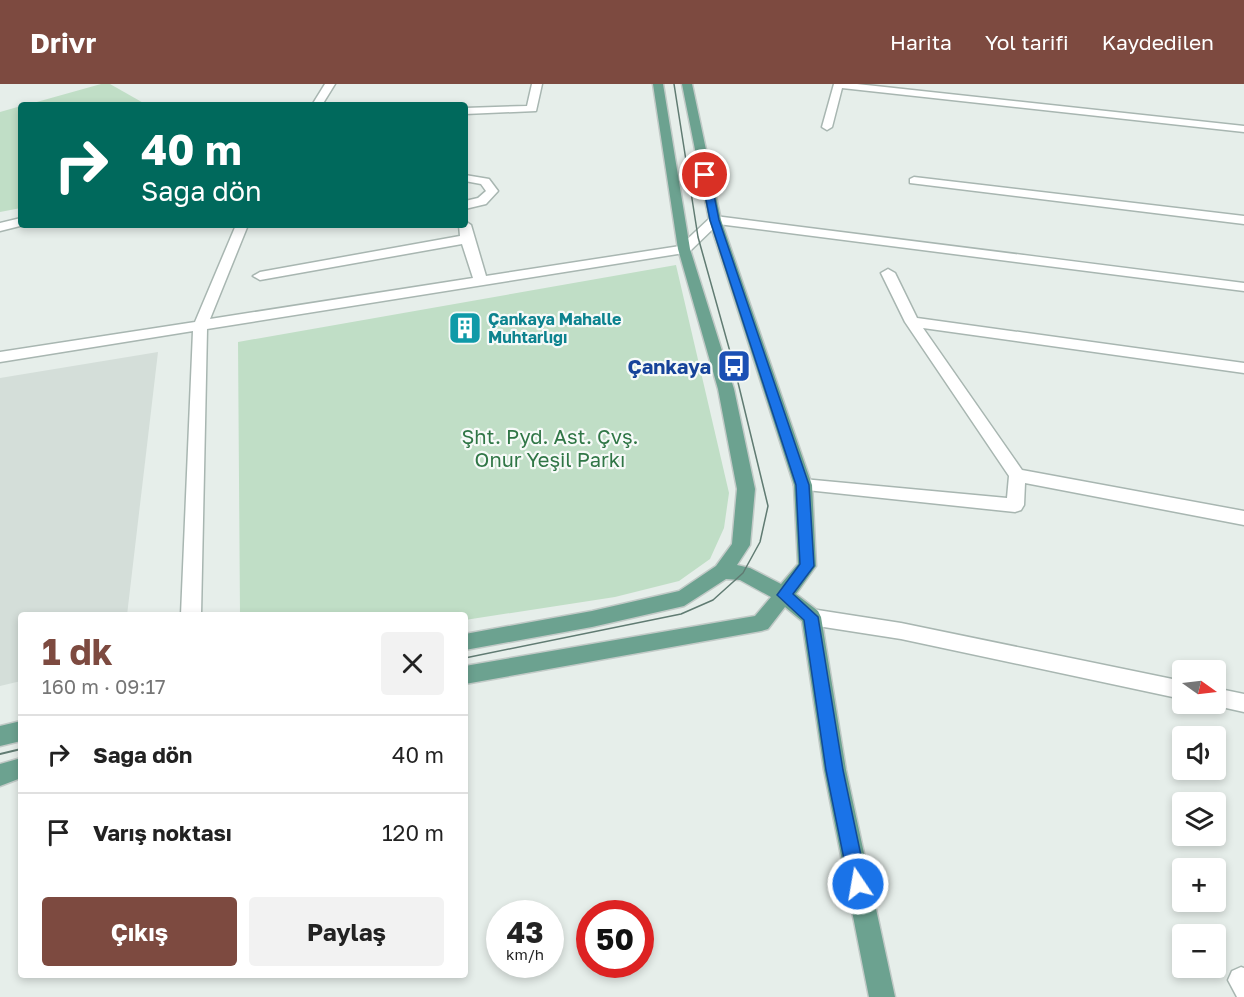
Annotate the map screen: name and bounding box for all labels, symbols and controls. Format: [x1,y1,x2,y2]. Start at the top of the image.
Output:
text: Drivr [30,26,96,59]
text: Harita [890,29,952,55]
text: Yol tarifi [985,29,1069,55]
text: Kaydedilen [1102,29,1214,55]
text: 40 m [141,124,242,174]
icon: right [42,126,120,204]
pin [679,149,730,200]
icon: arrive [688,158,721,191]
text: Sağa dön [141,175,262,207]
place label: Çankaya Mahalle Muhtarlığı [488,309,621,347]
building icon: Çankaya Mahalle Muhtarlığı [447,310,483,346]
bus stop icon: Çankaya [716,348,752,384]
place label: Çankaya [628,354,711,378]
park label: Şht. Pyd. Ast. Çvş. Onur Yeşil Parkı [462,424,639,471]
text: 1 dk [42,630,113,673]
button: close [381,632,444,695]
north arrow [1172,660,1226,714]
map controls [1172,660,1226,978]
text: 160 m · 09:17 [42,674,166,698]
button: sound [1172,726,1226,780]
icon: right [42,738,75,771]
text: Sağa dön [93,741,192,768]
text: 40 m [392,741,444,768]
button: layers [1172,792,1226,846]
icon: arrive [42,816,75,849]
text: Varış noktası [93,819,232,846]
text: 120 m [382,819,444,846]
position arrow [826,852,890,916]
button: + [1172,858,1226,912]
button: Çıkış [42,897,237,966]
button: Paylaş [249,897,444,966]
speed limit sign: 50 [576,900,654,978]
text: 43 [506,914,544,950]
button: − [1172,924,1226,978]
text: km/h [506,945,544,963]

